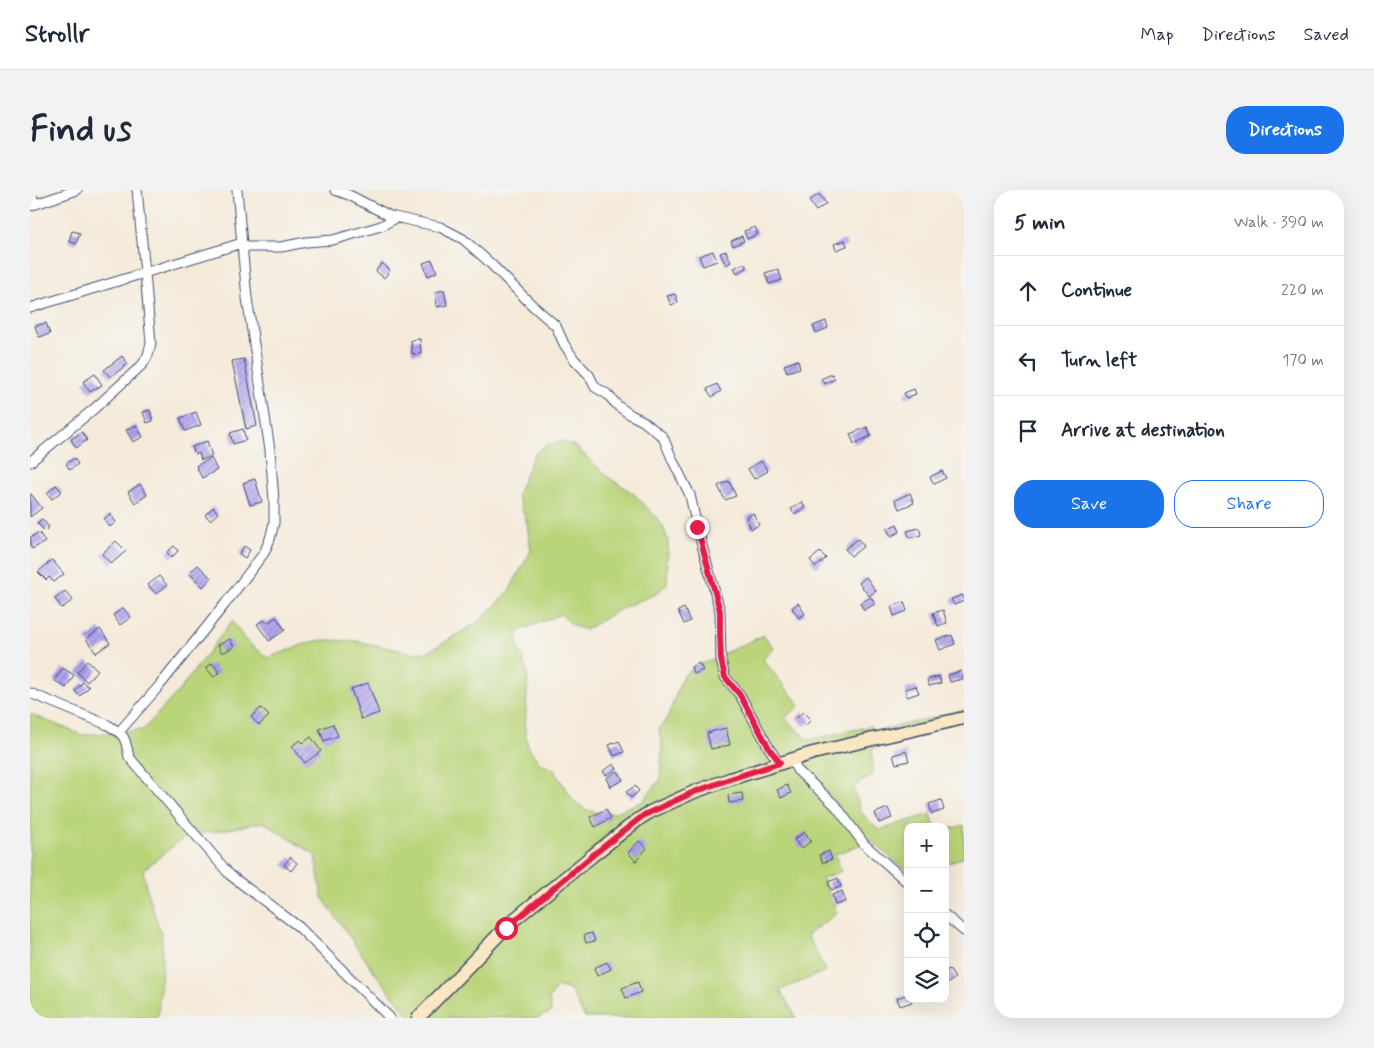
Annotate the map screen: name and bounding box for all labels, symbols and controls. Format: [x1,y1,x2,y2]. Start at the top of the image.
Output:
text: Strollr [25,19,89,50]
text: Map [1141,23,1174,47]
text: Directions [1202,23,1276,47]
text: Saved [1304,23,1349,47]
button: Directions [1226,106,1344,154]
text: Find us [30,107,132,153]
text: 5 min [1014,209,1066,237]
text: Walk · 390 m [1234,212,1324,233]
icon: ahead [1014,277,1042,305]
text: Continue [1061,278,1132,303]
text: 220 m [1281,280,1324,301]
icon: left [1014,347,1042,375]
text: Turn left [1061,348,1137,373]
text: 170 m [1282,350,1324,371]
icon: arrive [1014,417,1042,445]
text: Arrive at destination [1061,418,1225,443]
button: Save [1014,480,1164,528]
button: Share [1174,480,1324,528]
route end [686,516,709,539]
map controls [904,823,949,1003]
button: + [904,823,949,868]
button: − [904,868,949,913]
button: locate [904,913,949,958]
route start [495,917,518,940]
button: layers [904,958,949,1003]

